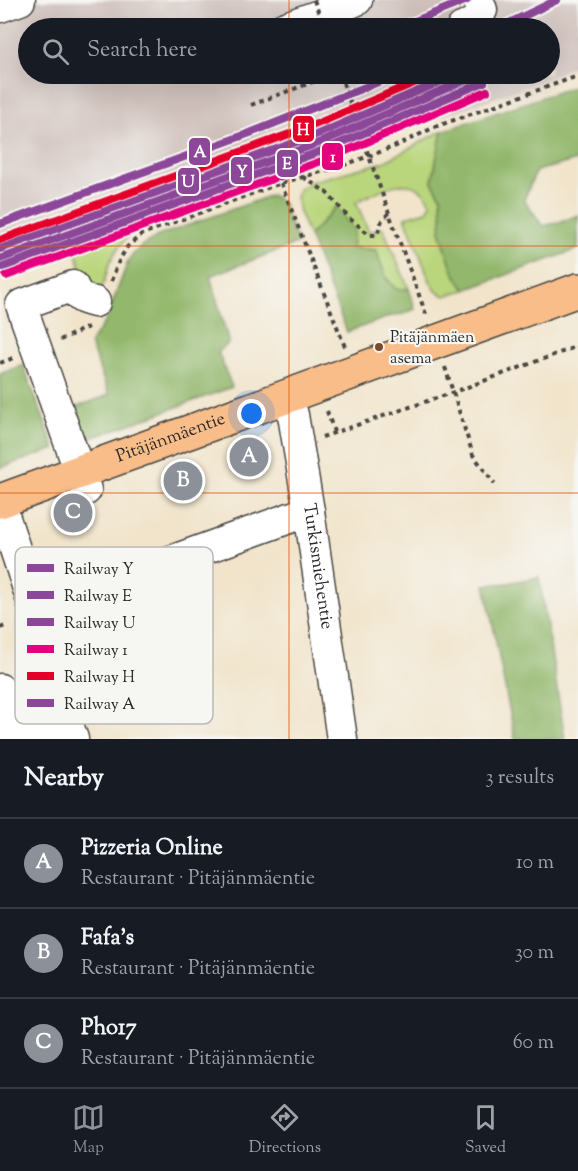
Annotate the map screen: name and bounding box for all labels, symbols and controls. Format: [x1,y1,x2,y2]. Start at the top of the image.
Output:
search box [18,18,560,84]
icon: search [39,35,72,68]
text: Search here [87,35,197,67]
line badge: H [292,115,315,143]
text: H [297,120,310,143]
line badge: A [188,137,211,166]
text: A [194,142,207,165]
line badge: 1 [321,142,344,171]
text: 1 [330,147,336,170]
line badge: E [276,149,299,178]
text: E [282,154,292,177]
line badge: Y [230,156,253,185]
text: Y [236,162,248,185]
line badge: U [177,167,200,195]
text: U [181,172,195,195]
place label: Pitäjänmäen asema [390,327,475,371]
marker: Pitäjänmäen asema [373,341,385,353]
your location [237,399,266,428]
street label: Pitäjänmäentie [113,407,229,470]
pin: A [230,434,268,480]
pin: B [164,458,202,504]
pin: C [54,490,92,536]
street label: Turkismiehentie [295,501,339,631]
legend [15,547,213,724]
text: Railway Y [64,559,134,582]
text: Railway E [64,586,132,609]
text: Railway U [64,613,135,636]
text: Railway 1 [64,640,128,663]
text: Railway H [64,667,135,690]
text: Railway A [64,694,135,717]
text: Nearby [24,760,104,797]
text: 3 results [485,764,554,793]
text: Pizzeria Online [81,833,223,865]
text: A [35,849,52,878]
text: 10 m [516,849,554,878]
text: Restaurant · Pitäjänmäentie [81,865,315,894]
text: Fafa's [81,923,134,955]
text: B [37,939,50,968]
text: 30 m [515,939,554,968]
text: Restaurant · Pitäjänmäentie [81,955,315,984]
text: Pho17 [81,1013,136,1045]
text: C [35,1029,52,1058]
text: 60 m [513,1029,554,1058]
text: Restaurant · Pitäjänmäentie [81,1045,315,1074]
tab: Map [72,1101,105,1160]
tab: Directions [249,1101,321,1160]
tab: Saved [465,1101,506,1160]

